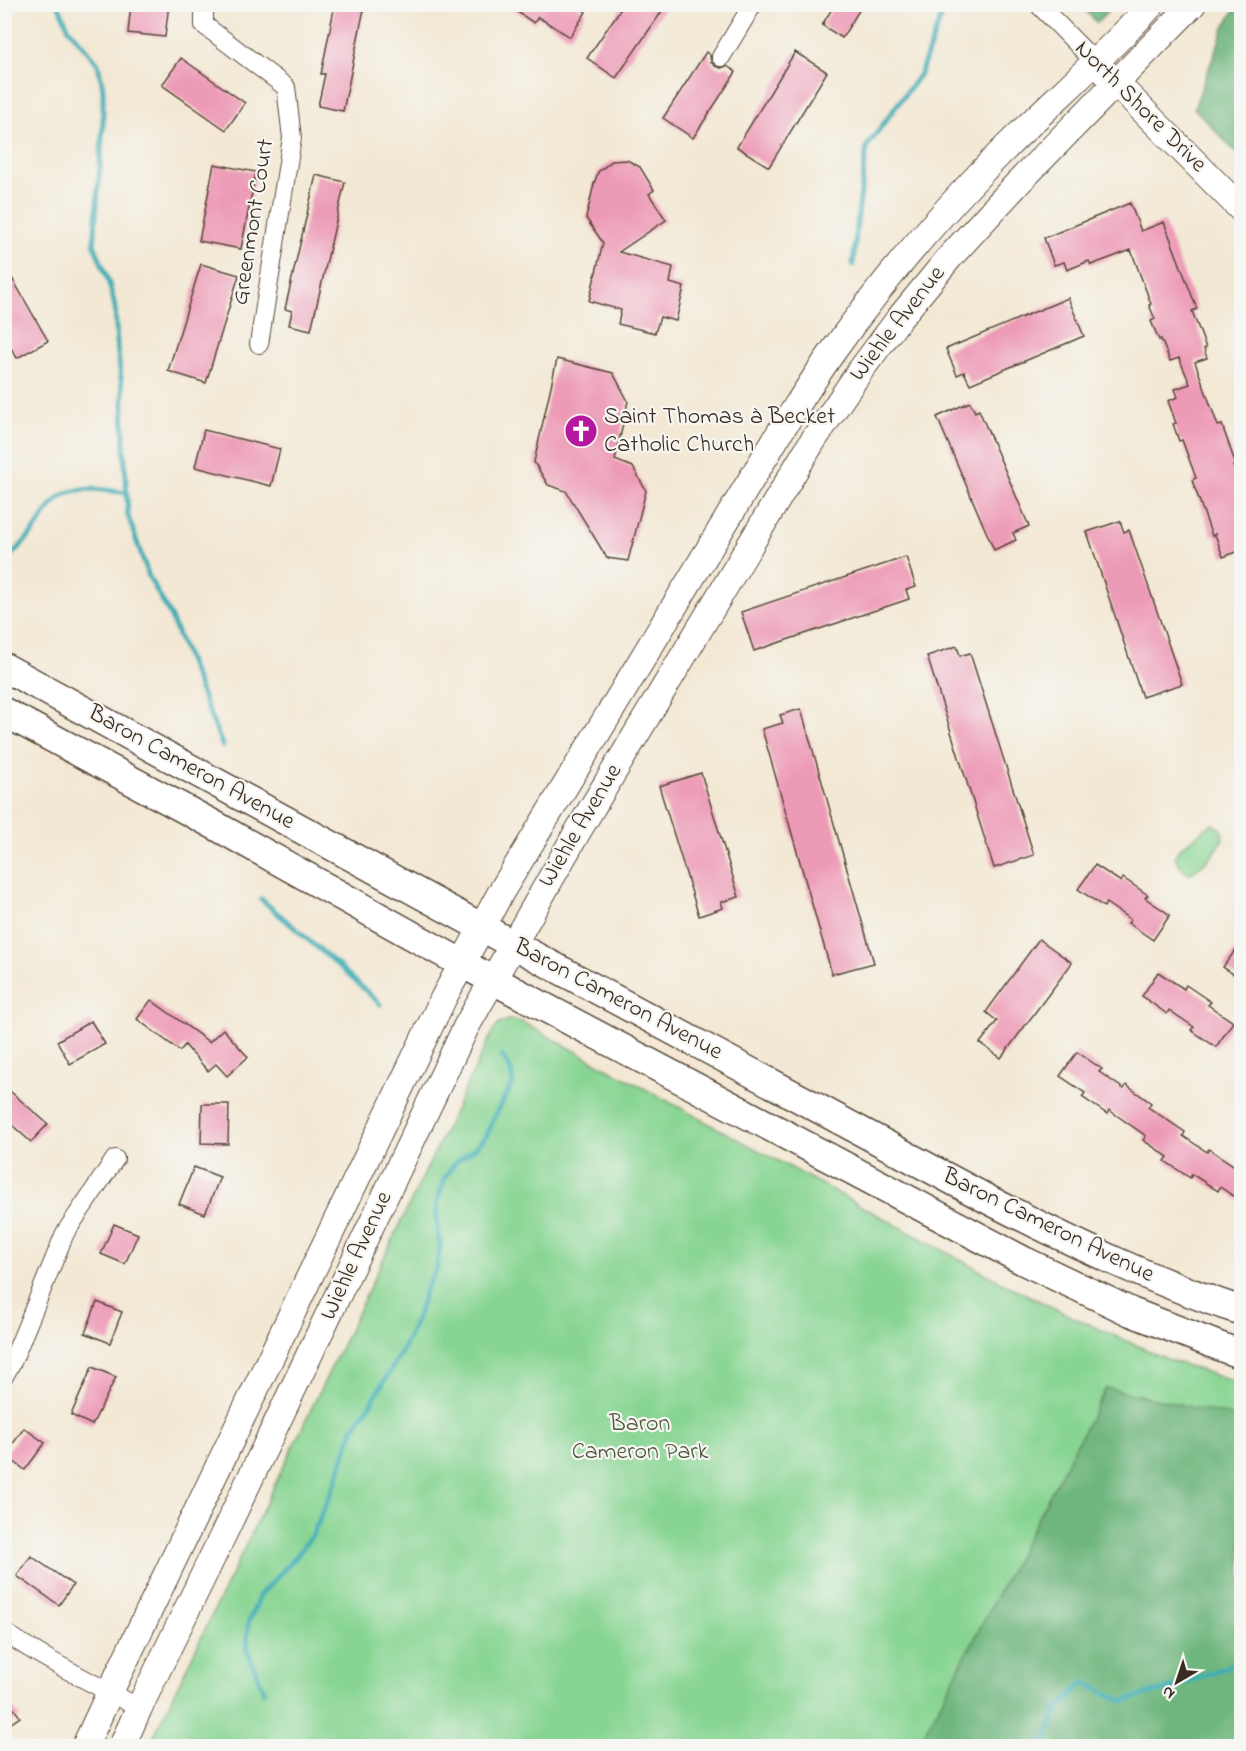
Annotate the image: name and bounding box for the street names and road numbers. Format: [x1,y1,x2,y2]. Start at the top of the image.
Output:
street label: North Shore Drive [1066,33,1214,181]
street label: Greenmont Court [224,136,284,308]
street label: Wiehle Avenue [841,258,955,389]
street label: Baron Cameron Avenue [80,696,301,840]
street label: Wiehle Avenue [530,757,632,895]
street label: Baron Cameron Avenue [507,930,729,1070]
street label: Baron Cameron Avenue [935,1159,1160,1293]
street label: Wiehle Avenue [312,1185,402,1326]

